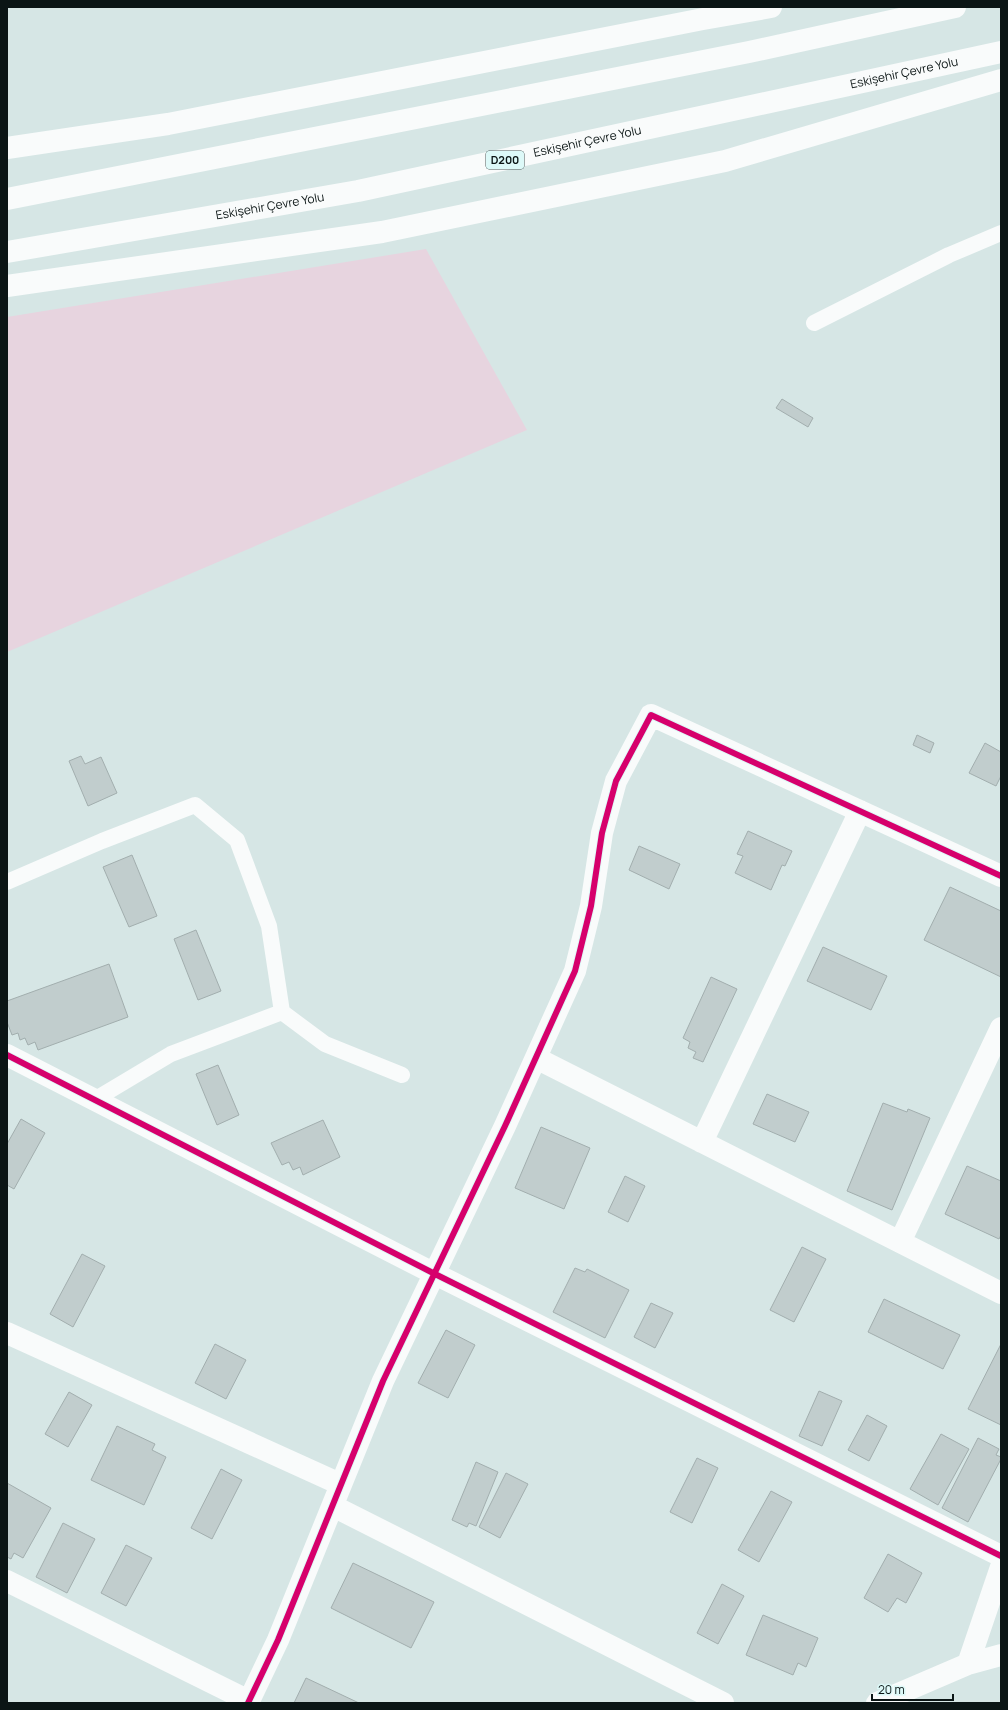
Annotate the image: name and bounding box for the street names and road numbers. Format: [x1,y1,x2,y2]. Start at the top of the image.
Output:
street label: Eskişehir Çevre Yolu [849,53,959,92]
street label: Eskişehir Çevre Yolu [532,121,643,161]
road number: D200 [486,151,524,169]
street label: Eskişehir Çevre Yolu [214,188,326,224]

